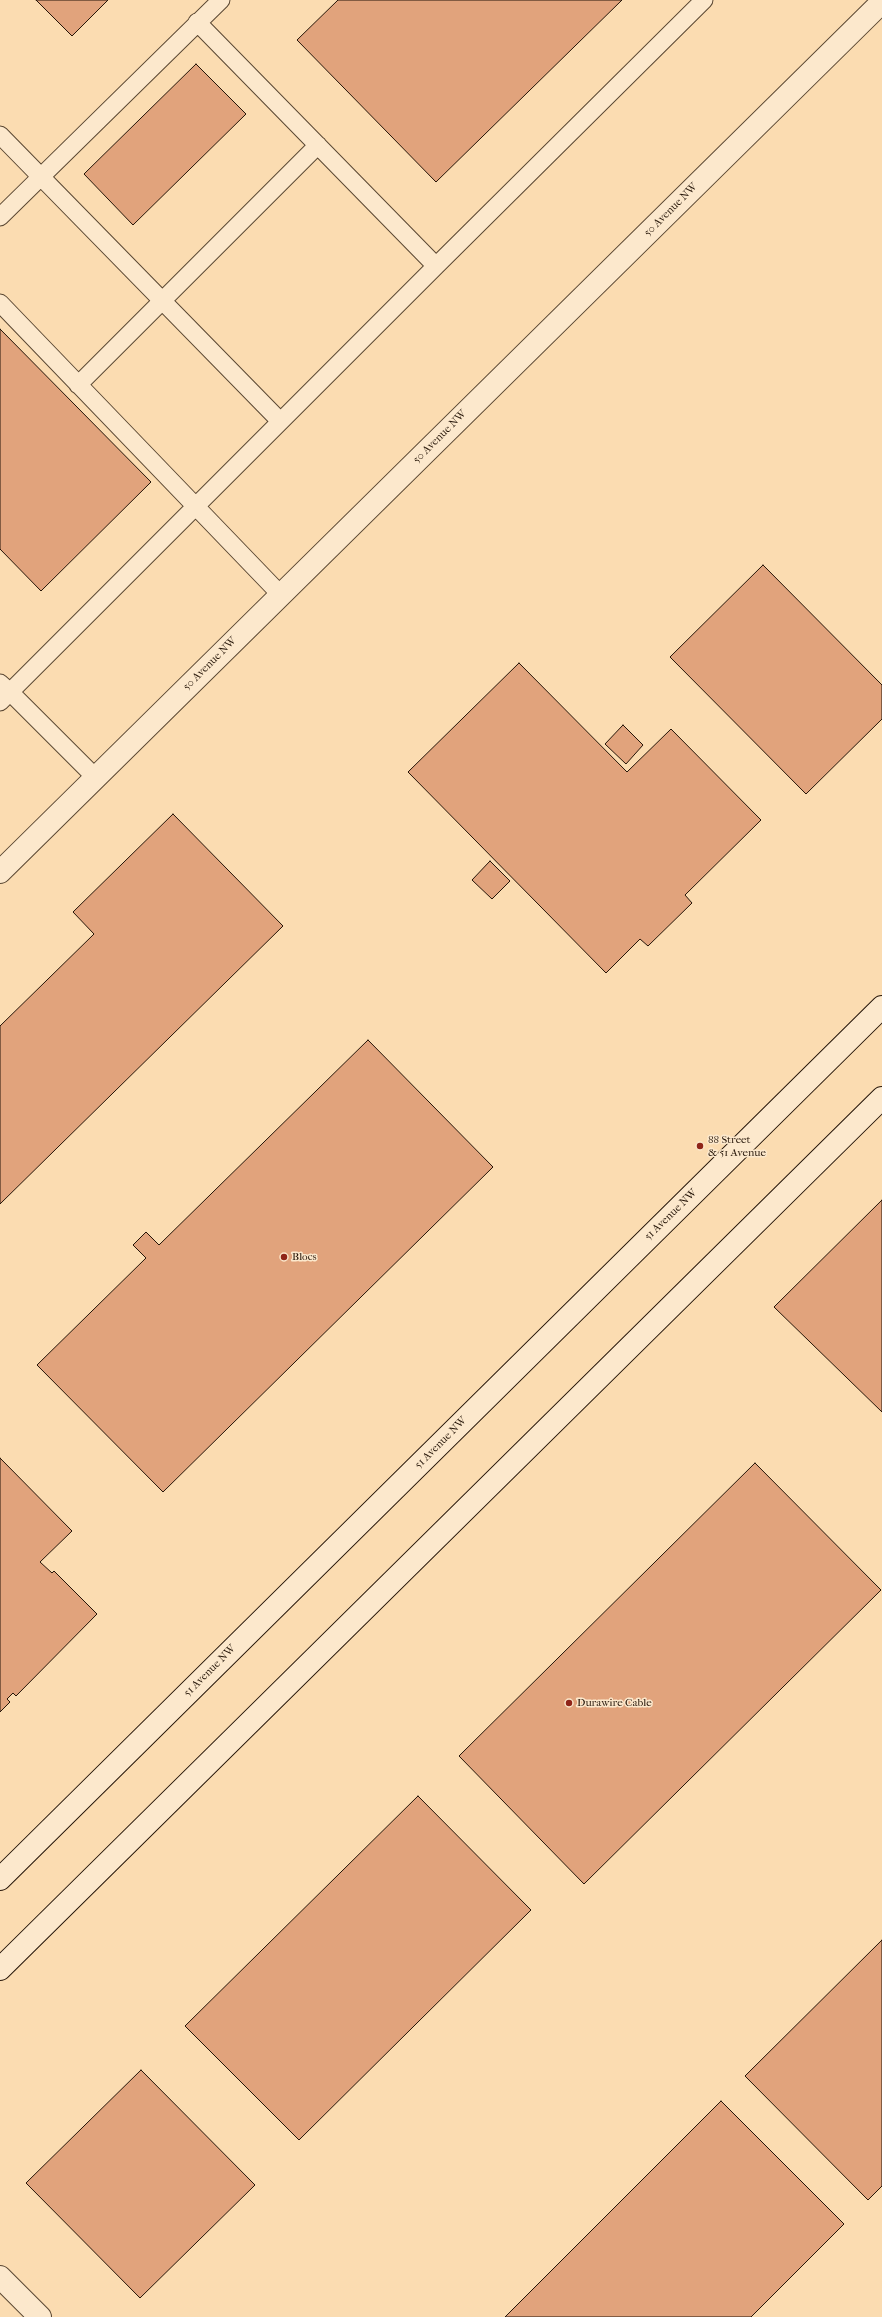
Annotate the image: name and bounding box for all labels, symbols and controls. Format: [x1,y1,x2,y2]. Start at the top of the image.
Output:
street label: 50 Avenue NW [642,181,700,239]
street label: 50 Avenue NW [411,408,469,466]
street label: 50 Avenue NW [181,635,239,693]
place label: 88 Street & 51 Avenue [708,1133,766,1159]
marker: 88 Street & 51 Avenue [695,1141,705,1151]
street label: 51 Avenue NW [642,1187,700,1243]
place label: Blocs [292,1250,317,1264]
marker: Blocs [279,1252,289,1262]
street label: 51 Avenue NW [412,1414,470,1472]
street label: 51 Avenue NW [181,1642,239,1700]
place label: Durawire Cable [577,1696,652,1710]
marker: Durawire Cable [564,1698,574,1708]

